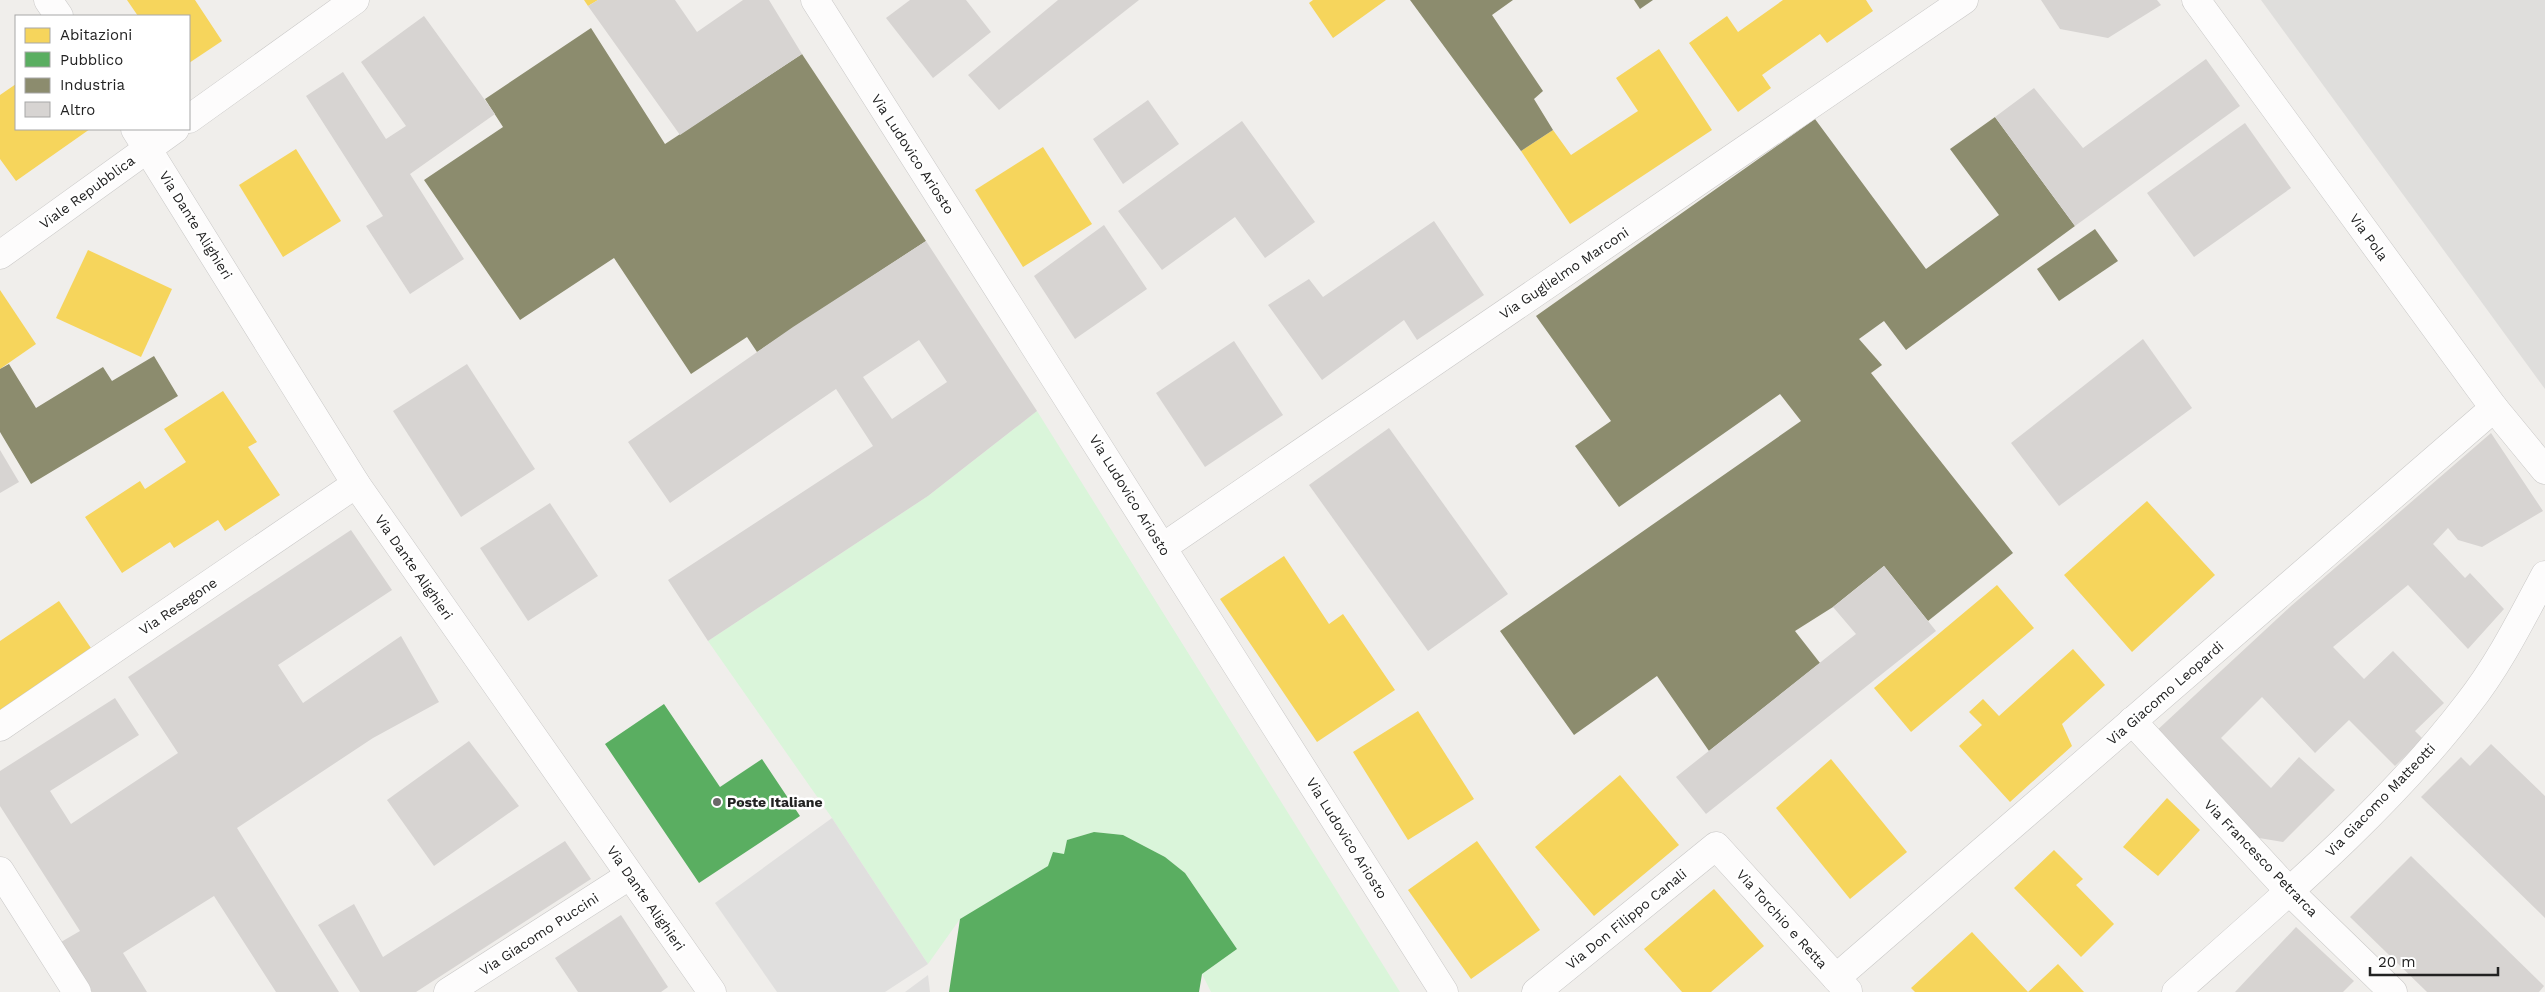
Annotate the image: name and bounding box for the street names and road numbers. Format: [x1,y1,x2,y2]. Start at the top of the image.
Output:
street label: Via Ludovico Ariosto [868,91,958,217]
street label: Viale Repubblica [36,152,138,232]
street label: Via Dante Alighieri [156,168,236,282]
street label: Via Pola [2347,210,2391,264]
street label: Via Guglielmo Marconi [1496,224,1632,322]
street label: Via Ludovico Ariosto [1086,432,1174,558]
street label: Via Dante Alighieri [372,511,456,623]
street label: Via Resegone [136,574,220,638]
street label: Via Giacomo Leopardi [2104,638,2226,748]
street label: Via Giacomo Matteotti [2322,740,2438,860]
street label: Via Ludovico Ariosto [1303,775,1391,901]
street label: Via Francesco Petrarca [2201,796,2321,920]
street label: Via Dante Alighieri [604,842,688,954]
street label: Via Don Filippo Canali [1563,866,1689,972]
street label: Via Torchio e Retta [1733,866,1831,972]
street label: Via Giacomo Puccini [476,890,602,978]

